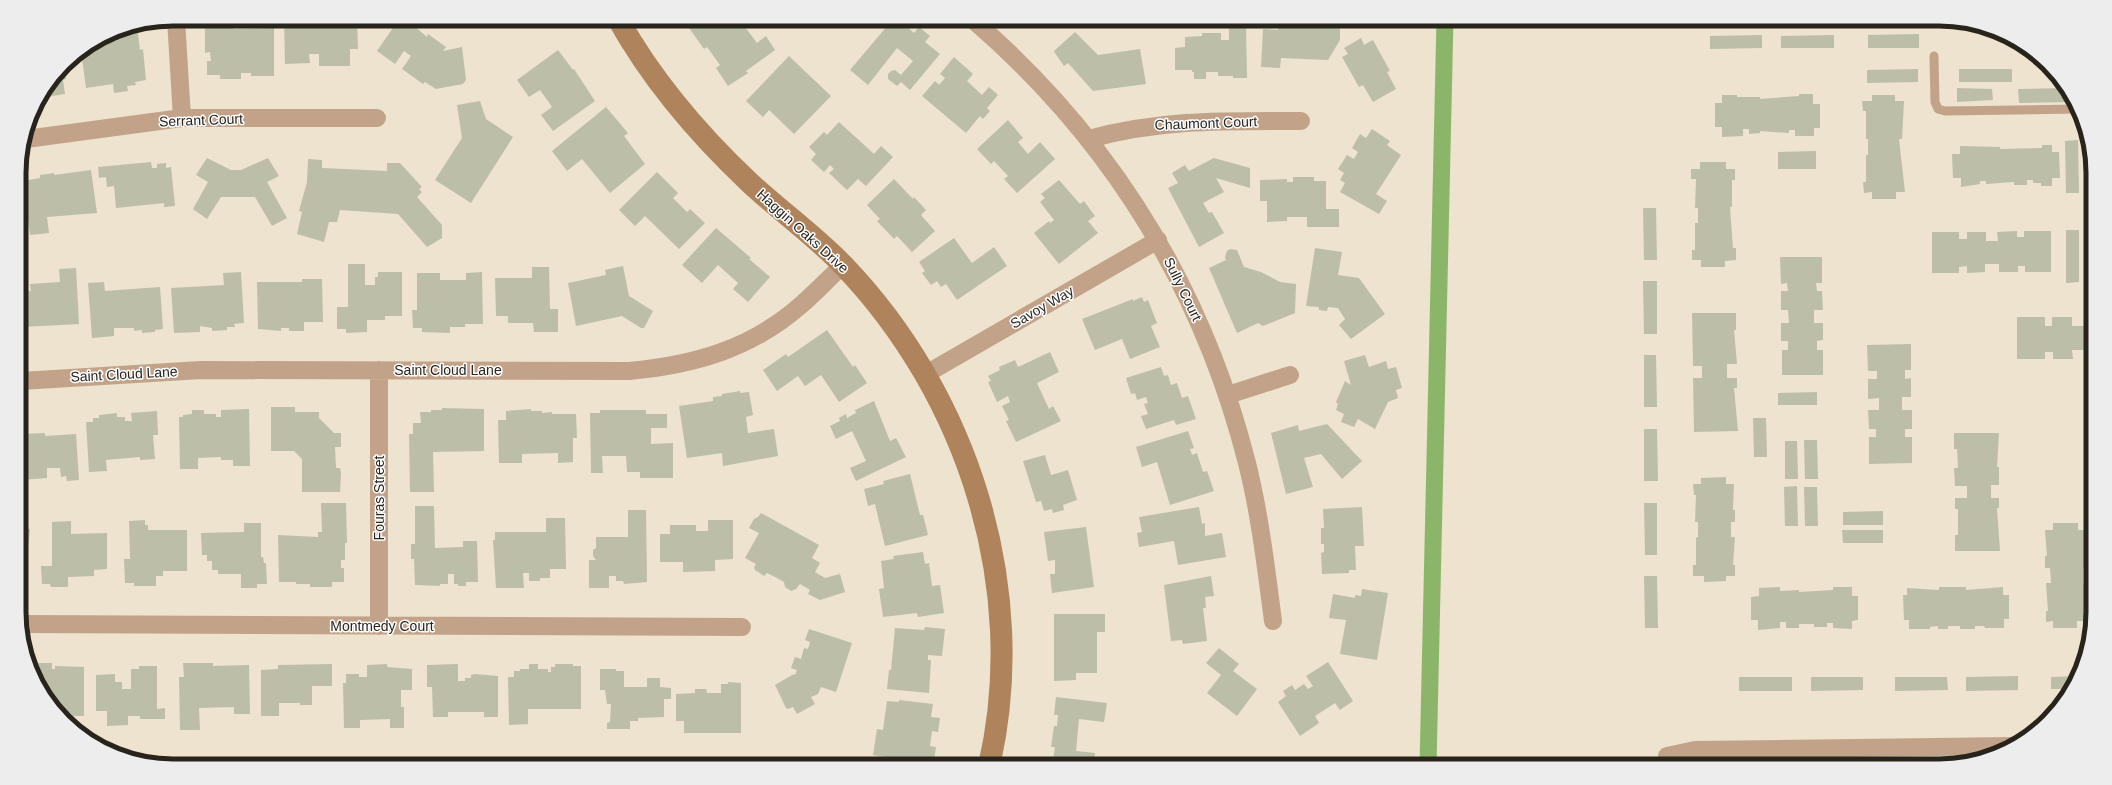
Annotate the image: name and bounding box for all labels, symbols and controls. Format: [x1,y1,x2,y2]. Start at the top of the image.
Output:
street label: Serrant Court [159,111,243,129]
street label: Chaumont Court [1154,113,1258,133]
street label: Haggin Oaks Drive [754,186,852,276]
street label: Sully Court [1161,255,1205,323]
street label: Savoy Way [1008,283,1076,331]
street label: Saint Cloud Lane [394,362,502,378]
street label: Saint Cloud Lane [70,363,178,385]
street label: Fouras Street [371,455,387,540]
street label: Montmedy Court [330,618,434,634]

